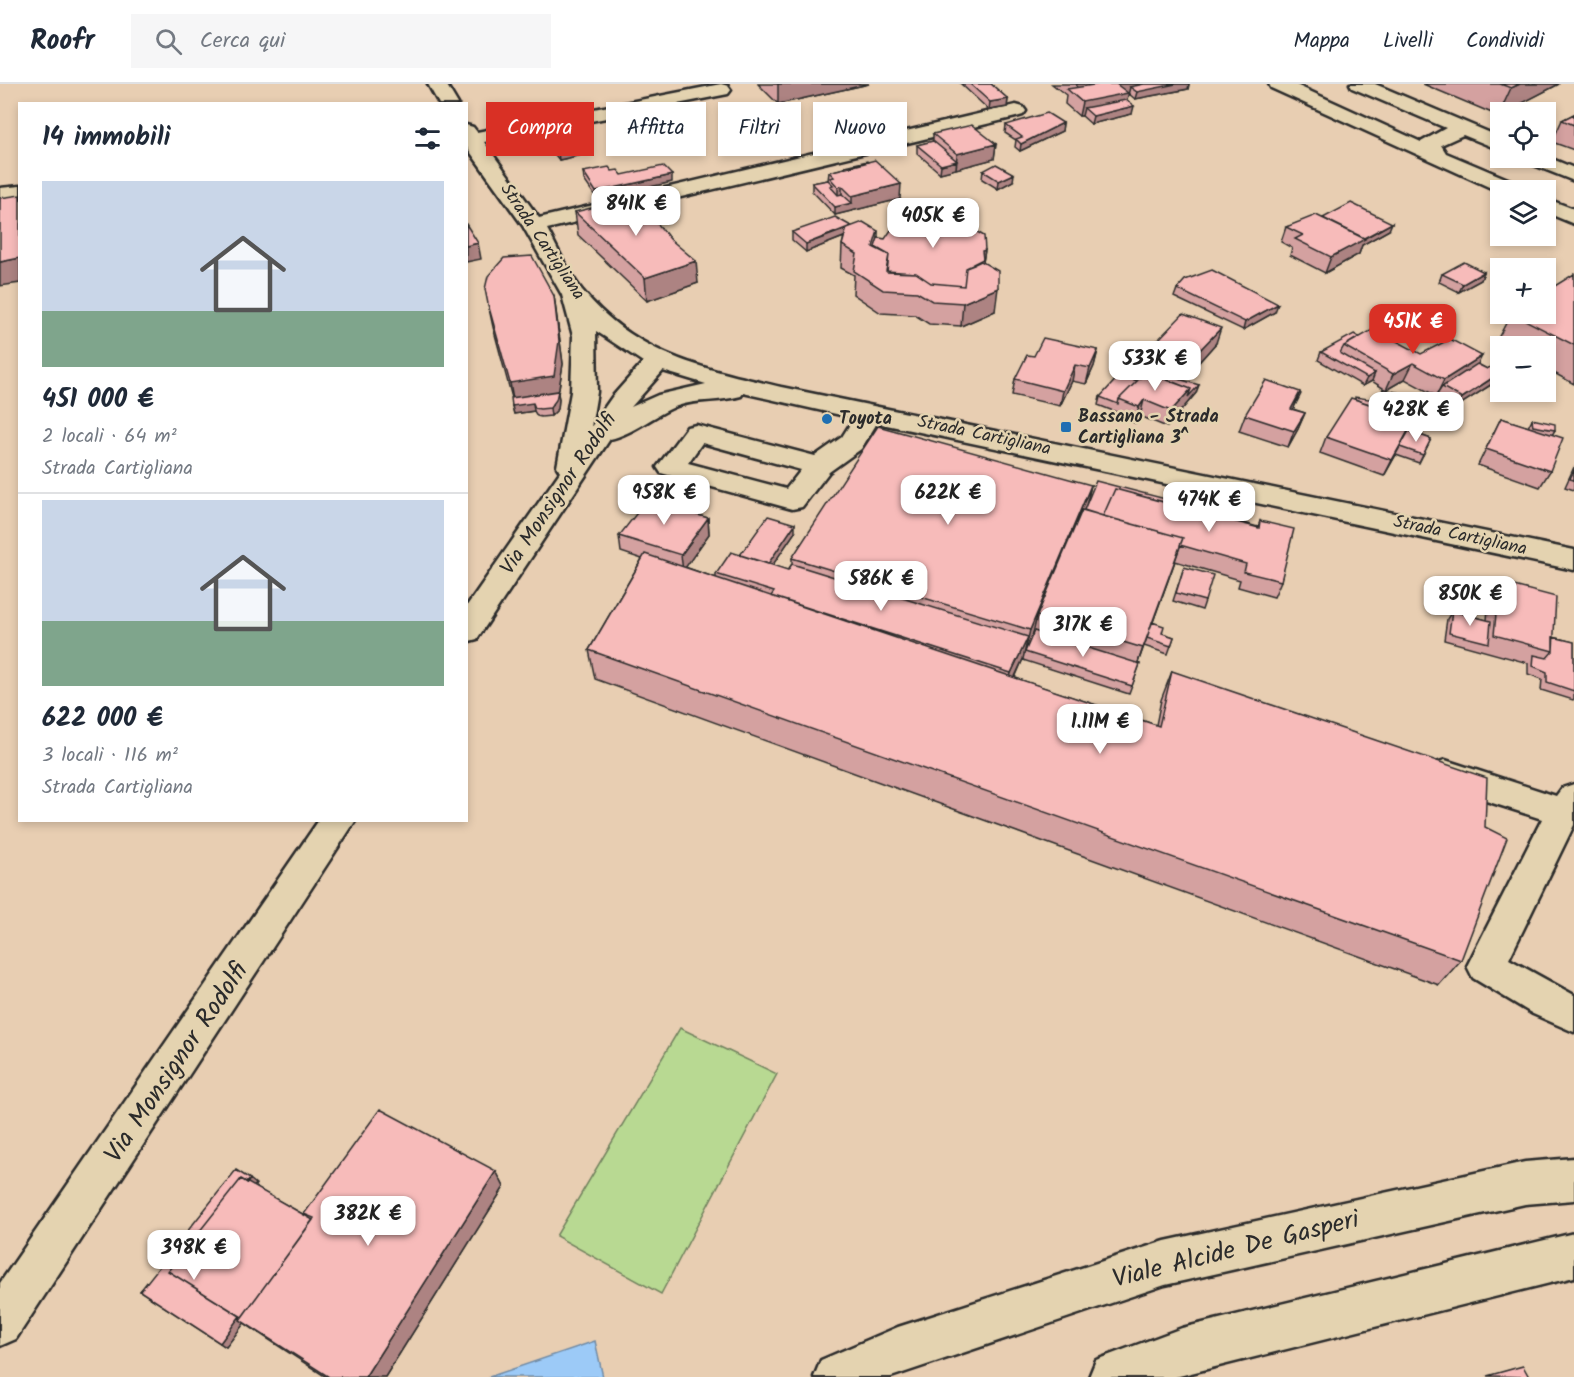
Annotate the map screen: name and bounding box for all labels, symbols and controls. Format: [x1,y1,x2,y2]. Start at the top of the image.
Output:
search box [131,14,551,68]
text: Roofr [30,19,95,64]
text: Cerca qui [200,24,285,59]
icon: search [152,25,185,58]
text: Mappa [1293,25,1350,58]
text: Livelli [1383,25,1433,58]
text: Condividi [1466,25,1544,58]
chip: Compra [486,102,594,156]
chip: Affitta [606,102,706,156]
chip: Filtri [718,102,801,156]
chip: Nuovo [813,102,907,156]
map controls [1490,102,1556,402]
button: locate [1490,102,1556,168]
text: 14 immobili [42,117,170,159]
icon: filters [411,122,444,155]
street label: Strada Cartigliana [492,178,592,306]
button: layers [1490,180,1556,246]
pin: 841K € [587,186,685,237]
text: 841K € [605,189,667,221]
pin: 405K € [884,198,982,249]
text: 405K € [901,201,965,233]
icon: home [189,220,297,328]
button: + [1490,258,1556,324]
pin: 451K € [1364,304,1462,355]
text: 451K € [1383,307,1443,339]
button: − [1490,336,1556,402]
pin: 533K € [1106,341,1204,392]
text: 533K € [1123,344,1187,376]
text: 451 000 € [42,379,154,421]
pin: 428K € [1367,392,1465,443]
text: 428K € [1383,395,1449,427]
place label: Bassano - Strada Cartigliana 3^ [1078,403,1219,453]
street label: Via Monsignor Rodolfi [492,405,626,582]
place label: Toyota [839,405,892,434]
street label: Strada Cartigliana [915,408,1053,464]
marker: Toyota [820,412,834,426]
marker: Bassano - Strada Cartigliana 3^ [1059,420,1073,434]
text: 2 locali · 64 m² [42,421,177,453]
text: Strada Cartigliana [42,453,193,485]
pin: 958K € [615,475,713,526]
pin: 622K € [899,475,997,526]
text: 958K € [632,478,696,510]
text: 622K € [915,478,981,510]
pin: 474K € [1160,482,1258,533]
text: 474K € [1177,485,1241,517]
street label: Strada Cartigliana [1391,508,1529,564]
icon: home [189,539,297,647]
pin: 586K € [832,561,930,612]
text: 586K € [848,564,914,596]
pin: 850K € [1421,576,1519,627]
text: 850K € [1438,579,1502,611]
pin: 317K € [1034,607,1132,658]
text: 317K € [1054,610,1112,642]
text: 622 000 € [42,698,163,740]
pin: 1.11M € [1045,704,1155,755]
text: 1.11M € [1071,707,1129,739]
text: 3 locali · 116 m² [42,740,178,772]
text: Strada Cartigliana [42,772,193,804]
street label: Via Monsignor Rodolfi [94,954,260,1172]
pin: 382K € [319,1196,417,1247]
text: 382K € [335,1199,401,1231]
street label: Viale Alcide De Gasperi [1108,1199,1365,1301]
pin: 398K € [145,1230,243,1281]
text: 398K € [161,1233,227,1265]

